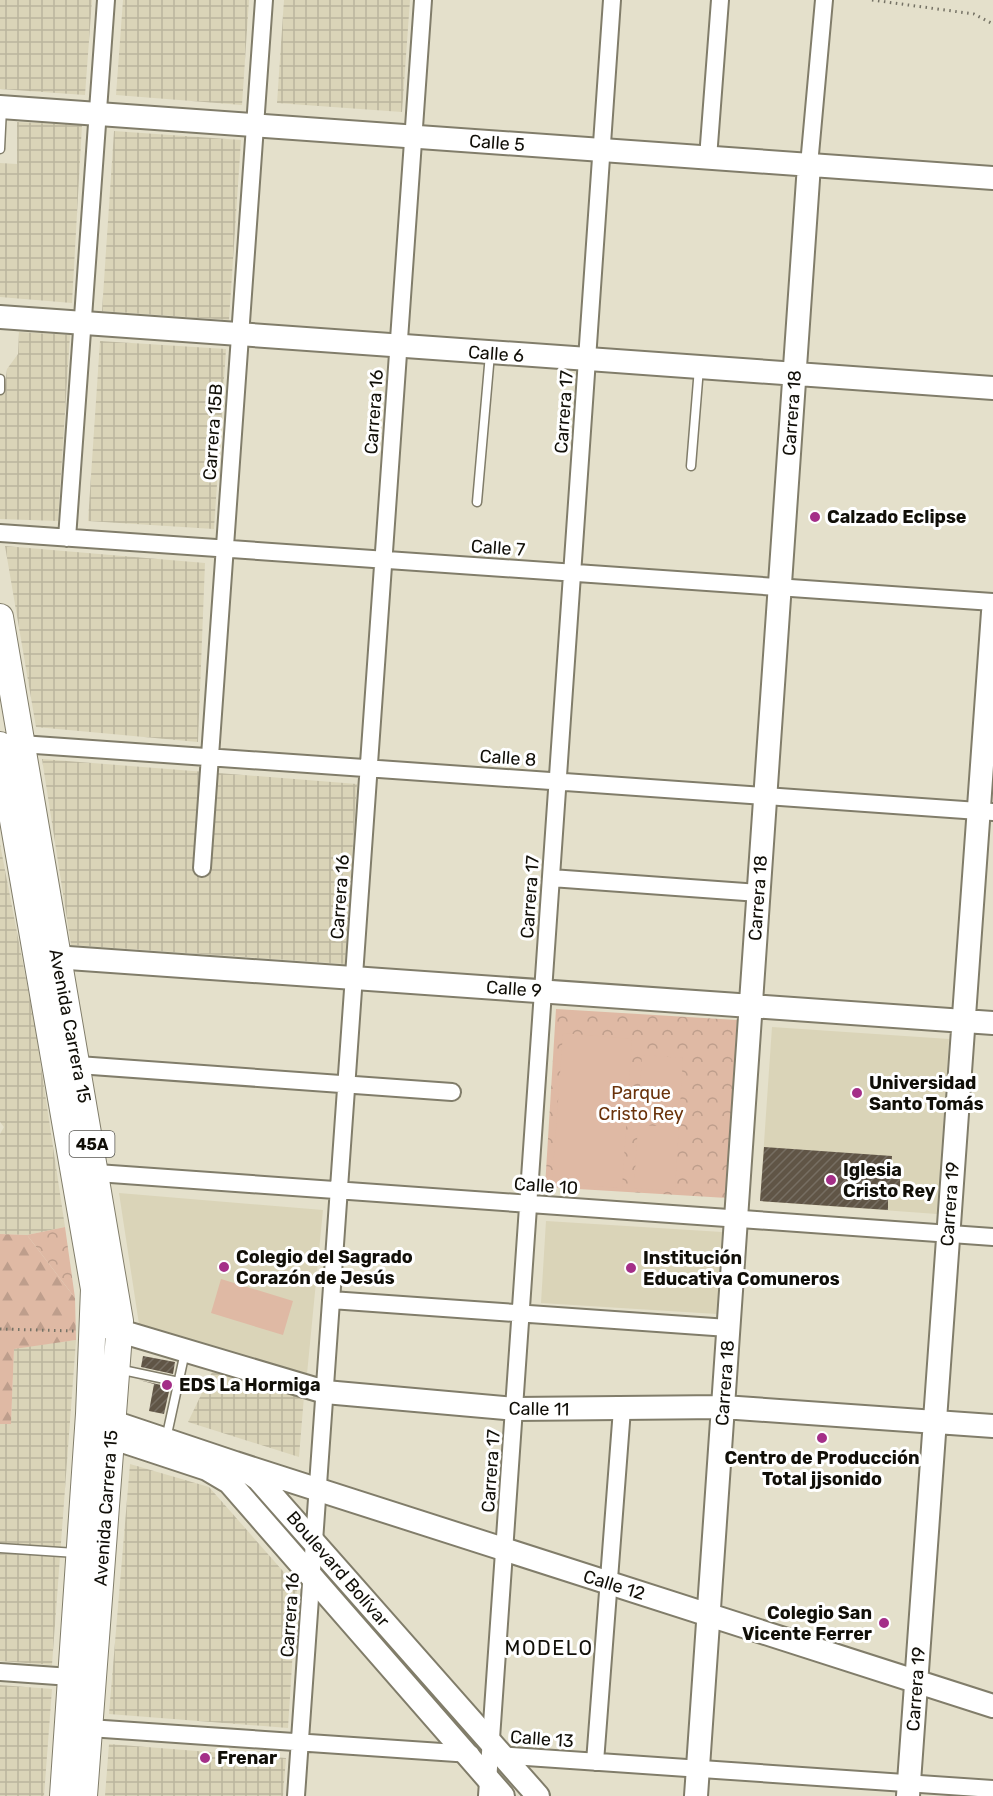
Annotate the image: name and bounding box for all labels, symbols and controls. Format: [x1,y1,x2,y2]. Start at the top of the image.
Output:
street label: Calle 5 [468,130,526,156]
street label: Calle 6 [467,341,525,367]
street label: Carrera 16 [360,369,388,455]
street label: Carrera 18 [778,369,806,457]
street label: Carrera 17 [550,370,578,454]
street label: Carrera 15B [199,383,227,481]
place label: Calzado Eclipse [827,506,967,528]
marker: Calzado Eclipse [808,510,822,524]
street label: Calle 7 [470,535,526,561]
street label: Calle 8 [479,745,537,771]
street label: Carrera 16 [326,854,354,940]
street label: Carrera 18 [744,854,772,942]
street label: Carrera 17 [516,855,544,939]
street label: Avenida Carrera 15 [44,947,96,1105]
street label: Calle 9 [485,976,543,1002]
place label: Universidad Santo Tomás [869,1072,984,1115]
park label: Parque Cristo Rey [598,1082,684,1125]
marker: Universidad Santo Tomás [850,1086,864,1100]
road number: 45A [70,1131,115,1157]
place label: Iglesia Cristo Rey [843,1159,936,1202]
street label: Carrera 19 [936,1161,964,1247]
street label: Calle 10 [513,1173,579,1199]
marker: Iglesia Cristo Rey [824,1173,838,1187]
place label: Colegio del Sagrado Corazón de Jesús [236,1246,413,1289]
place label: Institución Educativa Comuneros [643,1247,840,1290]
marker: Colegio del Sagrado Corazón de Jesús [217,1260,231,1274]
marker: Institución Educativa Comuneros [624,1261,638,1275]
street label: Carrera 18 [711,1339,739,1427]
place label: EDS La Hormiga [179,1374,321,1396]
marker: EDS La Hormiga [160,1378,174,1392]
street label: Calle 11 [509,1397,569,1421]
street label: Avenida Carrera 15 [90,1429,122,1587]
street label: Carrera 17 [477,1429,505,1513]
marker: Centro de Producción Total jjsonido [815,1431,829,1445]
place label: Centro de Producción Total jjsonido [724,1447,920,1490]
street label: Boulevard Bolívar [282,1507,394,1631]
street label: Calle 12 [580,1565,648,1605]
street label: Carrera 16 [276,1572,304,1658]
place label: Colegio San Vicente Ferrer [742,1602,872,1645]
marker: Colegio San Vicente Ferrer [877,1616,891,1630]
district label: MODELO [505,1636,593,1660]
street label: Carrera 19 [902,1646,930,1732]
street label: Calle 13 [509,1726,575,1752]
place label: Frenar [217,1747,277,1769]
marker: Frenar [198,1751,212,1765]

